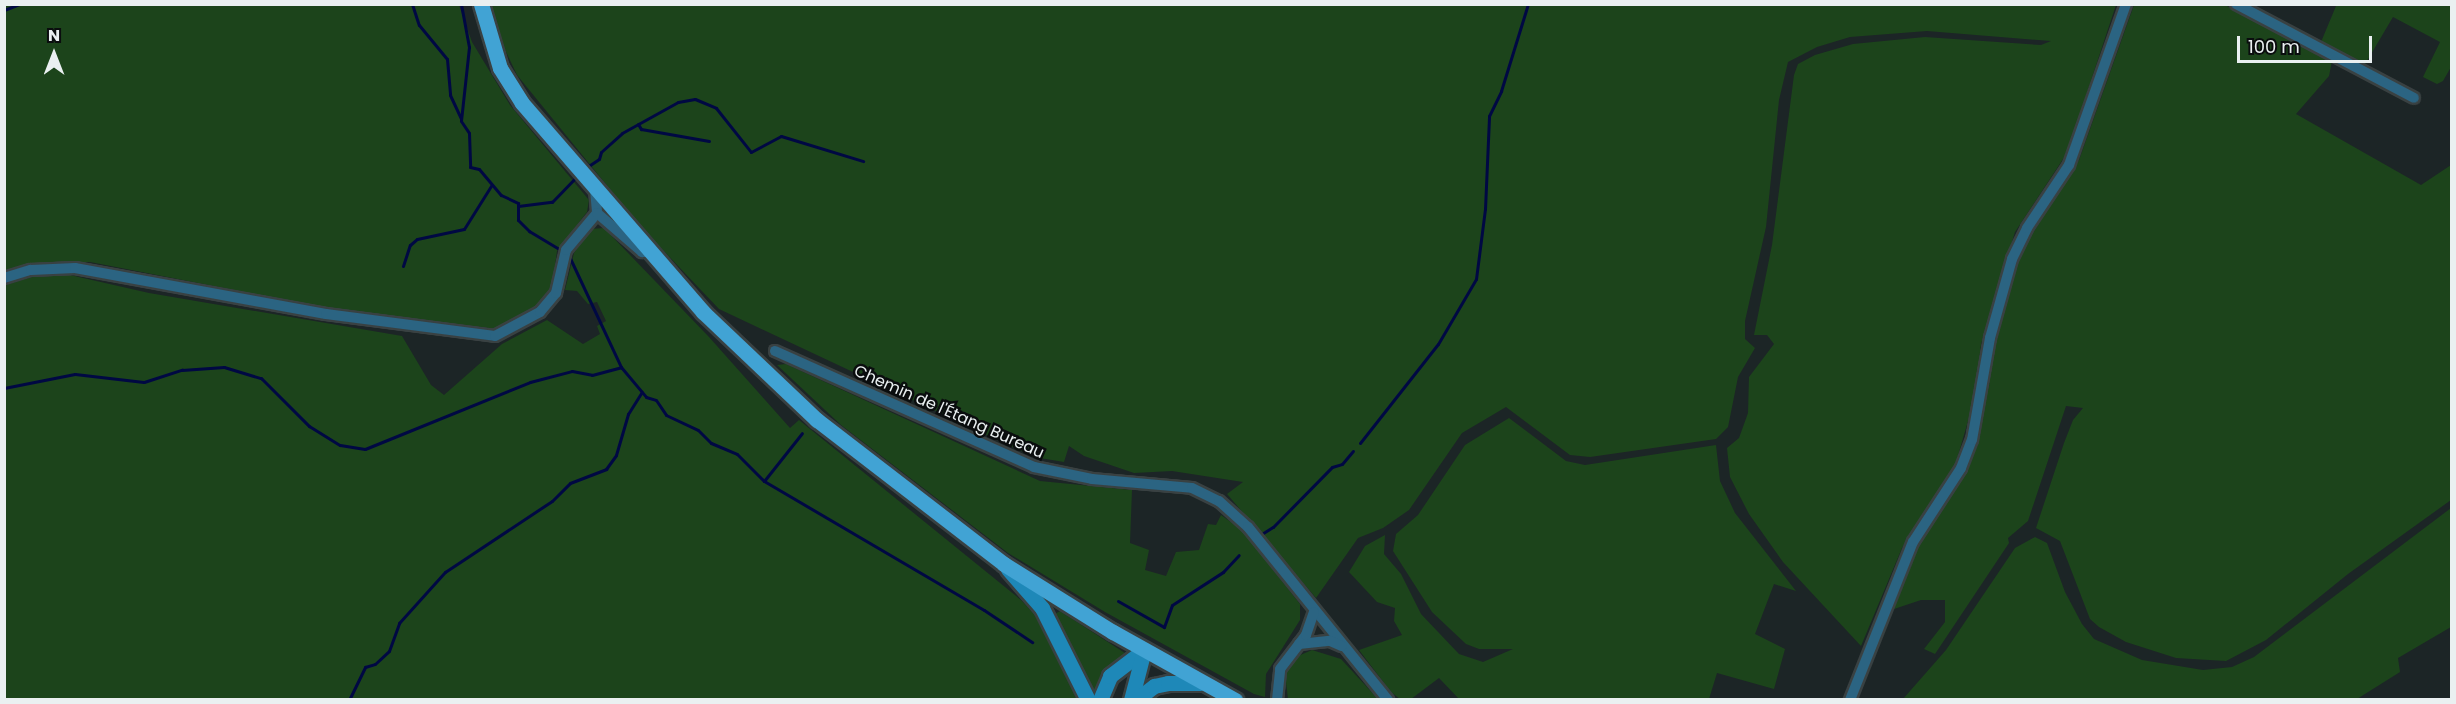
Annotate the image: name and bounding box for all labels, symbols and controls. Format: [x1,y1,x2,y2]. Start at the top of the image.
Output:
north arrow [24,24,84,84]
text: N [48,24,60,47]
scale bar [2240,24,2375,62]
text: 100 m [2248,34,2300,59]
street label: Chemin de l'Étang Bureau [851,361,1047,463]

